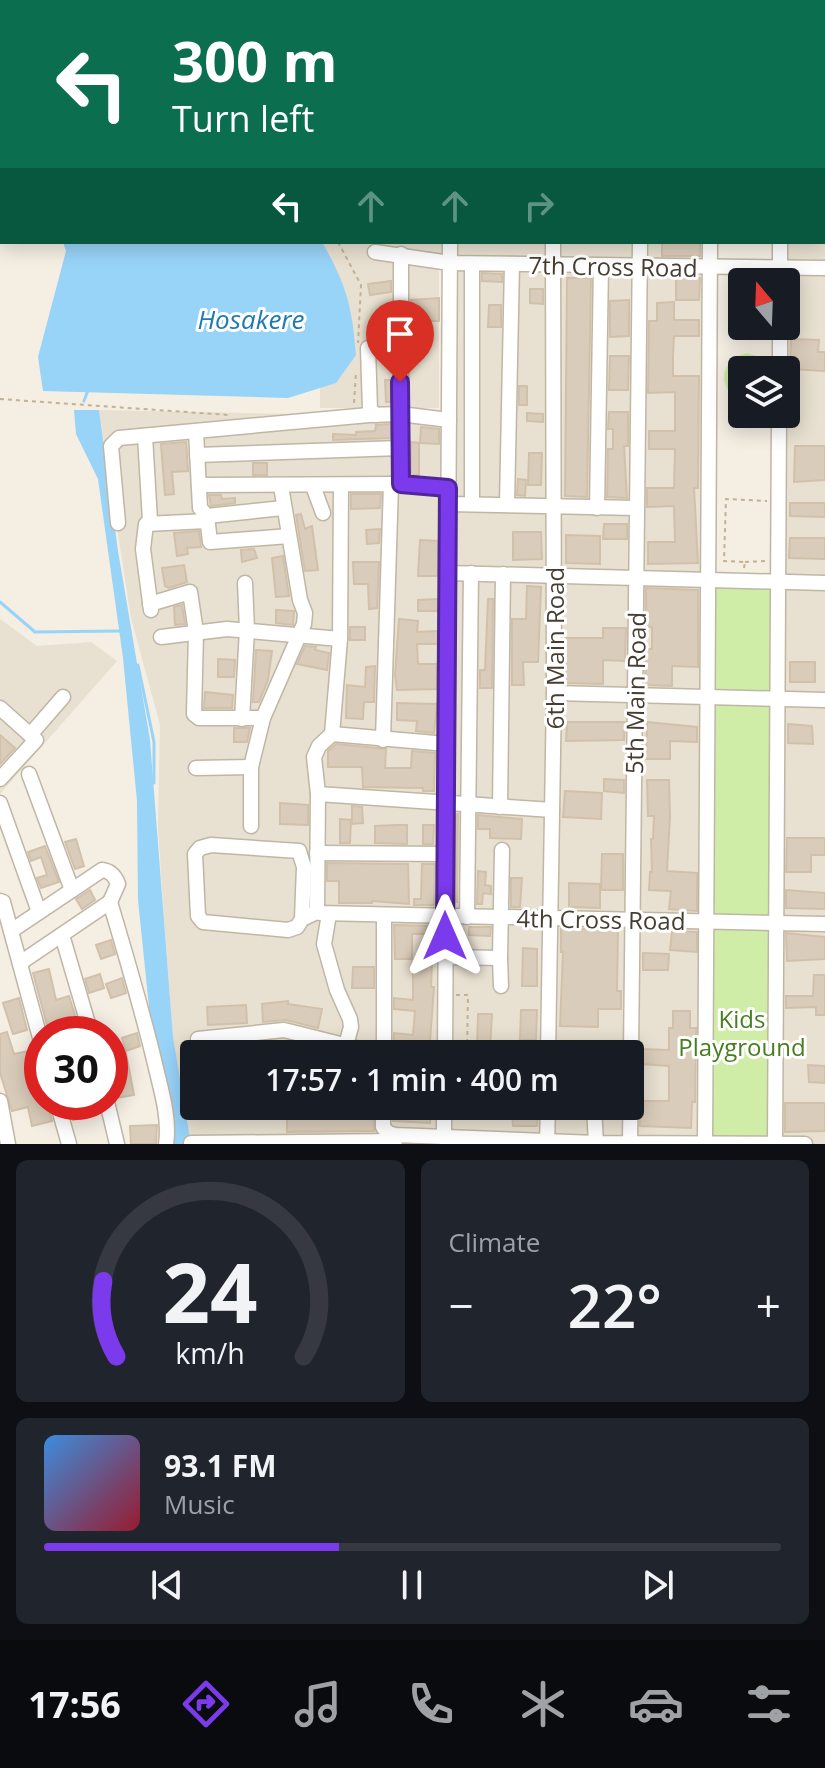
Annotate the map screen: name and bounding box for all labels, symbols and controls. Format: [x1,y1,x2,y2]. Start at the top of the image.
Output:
text: 300 m [172,22,338,98]
icon: left [40,32,144,136]
text: Turn left [172,94,314,143]
icon: left [265,184,309,228]
icon: ahead [349,184,393,228]
icon: ahead [433,184,477,228]
icon: right [517,184,561,228]
street label: 7th Cross Road [528,248,698,284]
north arrow [728,268,800,340]
map controls [728,268,800,428]
pin [366,300,434,382]
water label: Hosakere [197,301,305,337]
icon: arrive [378,312,422,356]
button: layers [728,356,800,428]
street label: 6th Main Road [538,567,571,729]
street label: 5th Main Road [617,612,653,774]
position arrow [403,894,487,978]
street label: 4th Cross Road [516,901,686,937]
park label: Kids Playground [678,1002,806,1063]
speed limit sign: 30 [24,1016,128,1120]
text: 17:57 · 1 min · 400 m [265,1059,559,1100]
text: Climate [449,1224,540,1260]
text: 24 [163,1234,258,1347]
text: 22° [568,1264,662,1346]
text: − [449,1275,474,1335]
text: + [756,1275,781,1335]
text: km/h [176,1333,245,1372]
text: 93.1 FM [164,1445,277,1486]
text: Music [164,1486,235,1522]
icon: previous [145,1563,189,1607]
icon: pause [390,1563,434,1607]
icon: next [636,1563,680,1607]
icon: directions [178,1676,234,1732]
icon: music [290,1676,346,1732]
icon: phone [403,1676,459,1732]
icon: climate [515,1676,571,1732]
icon: car [628,1676,684,1732]
icon: filters [741,1676,797,1732]
text: 17:56 [28,1680,121,1729]

